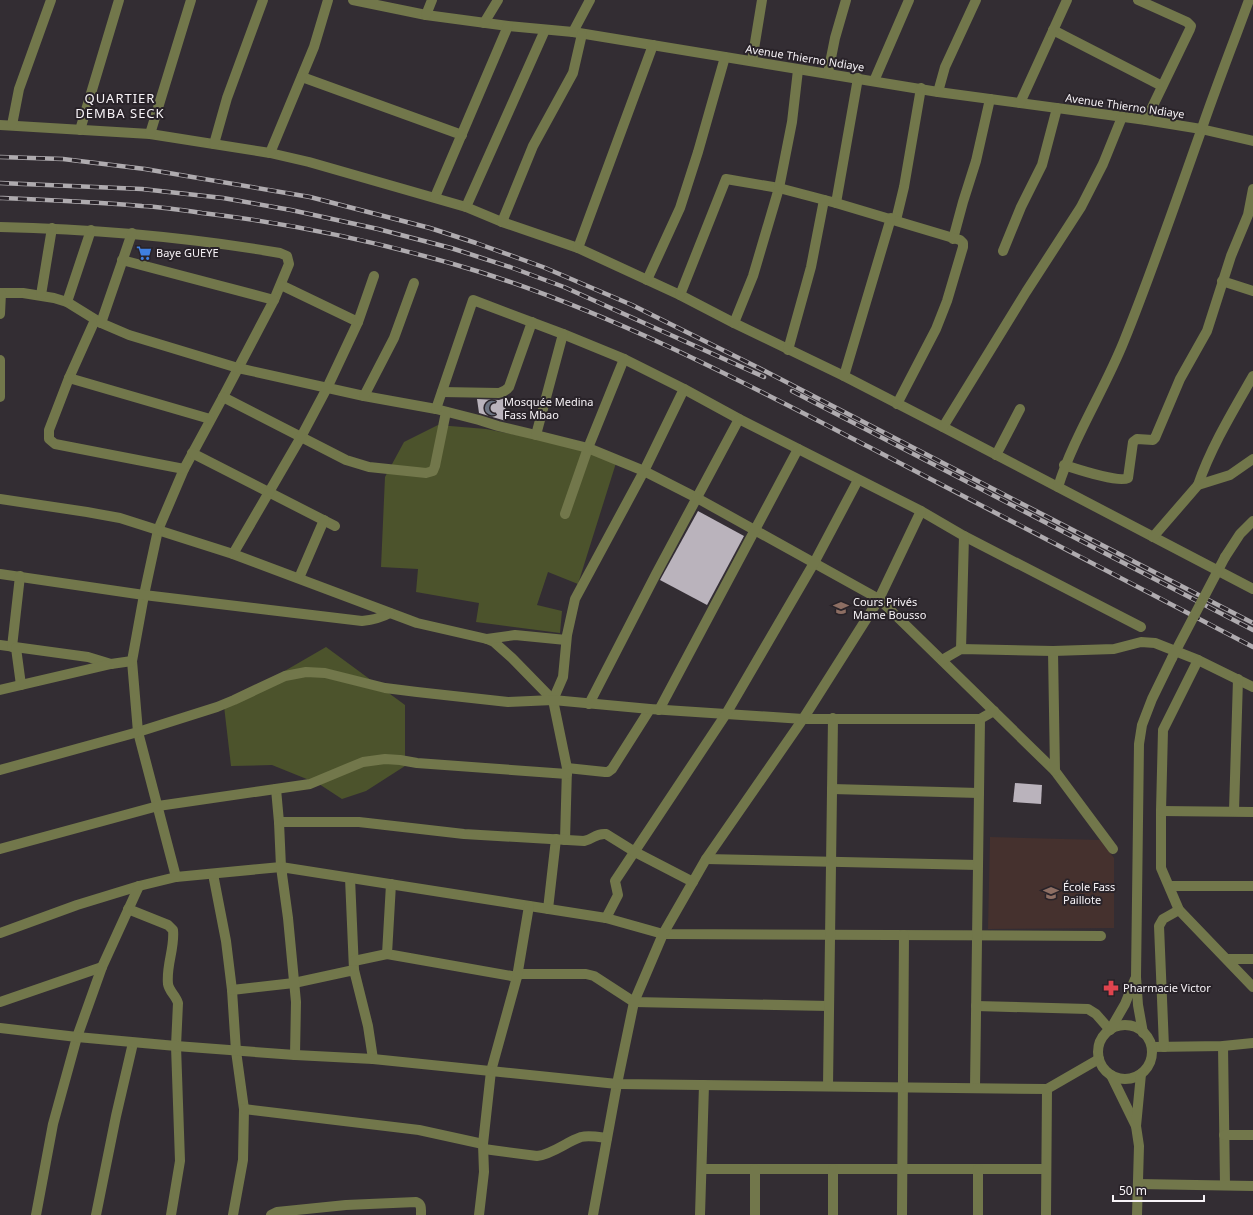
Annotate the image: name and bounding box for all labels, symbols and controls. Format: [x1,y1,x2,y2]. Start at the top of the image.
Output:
street label: Avenue Thierno Ndiaye [745,41,866,74]
district label: QUARTIER DEMBA SECK [75,89,165,122]
street label: Avenue Thierno Ndiaye [1064,90,1186,121]
supermarket icon: Baye GUEYE [135,244,153,262]
place label: Baye GUEYE [156,245,219,260]
place label: Mosquée Medina Fass Mbao [504,394,593,422]
mosque icon: Mosquée Medina Fass Mbao [483,399,501,417]
place label: Cours Privés Mame Bousso [853,594,927,622]
school or university icon: Cours Privés Mame Bousso [832,599,850,617]
place label: École Fass Paillote [1063,879,1115,907]
school or university icon: École Fass Paillote [1042,884,1060,902]
pharmacy icon: Pharmacie Victor [1102,979,1120,997]
place label: Pharmacie Victor [1123,980,1211,995]
scale bar [1113,1177,1204,1203]
text: 50 m [1119,1182,1147,1199]

